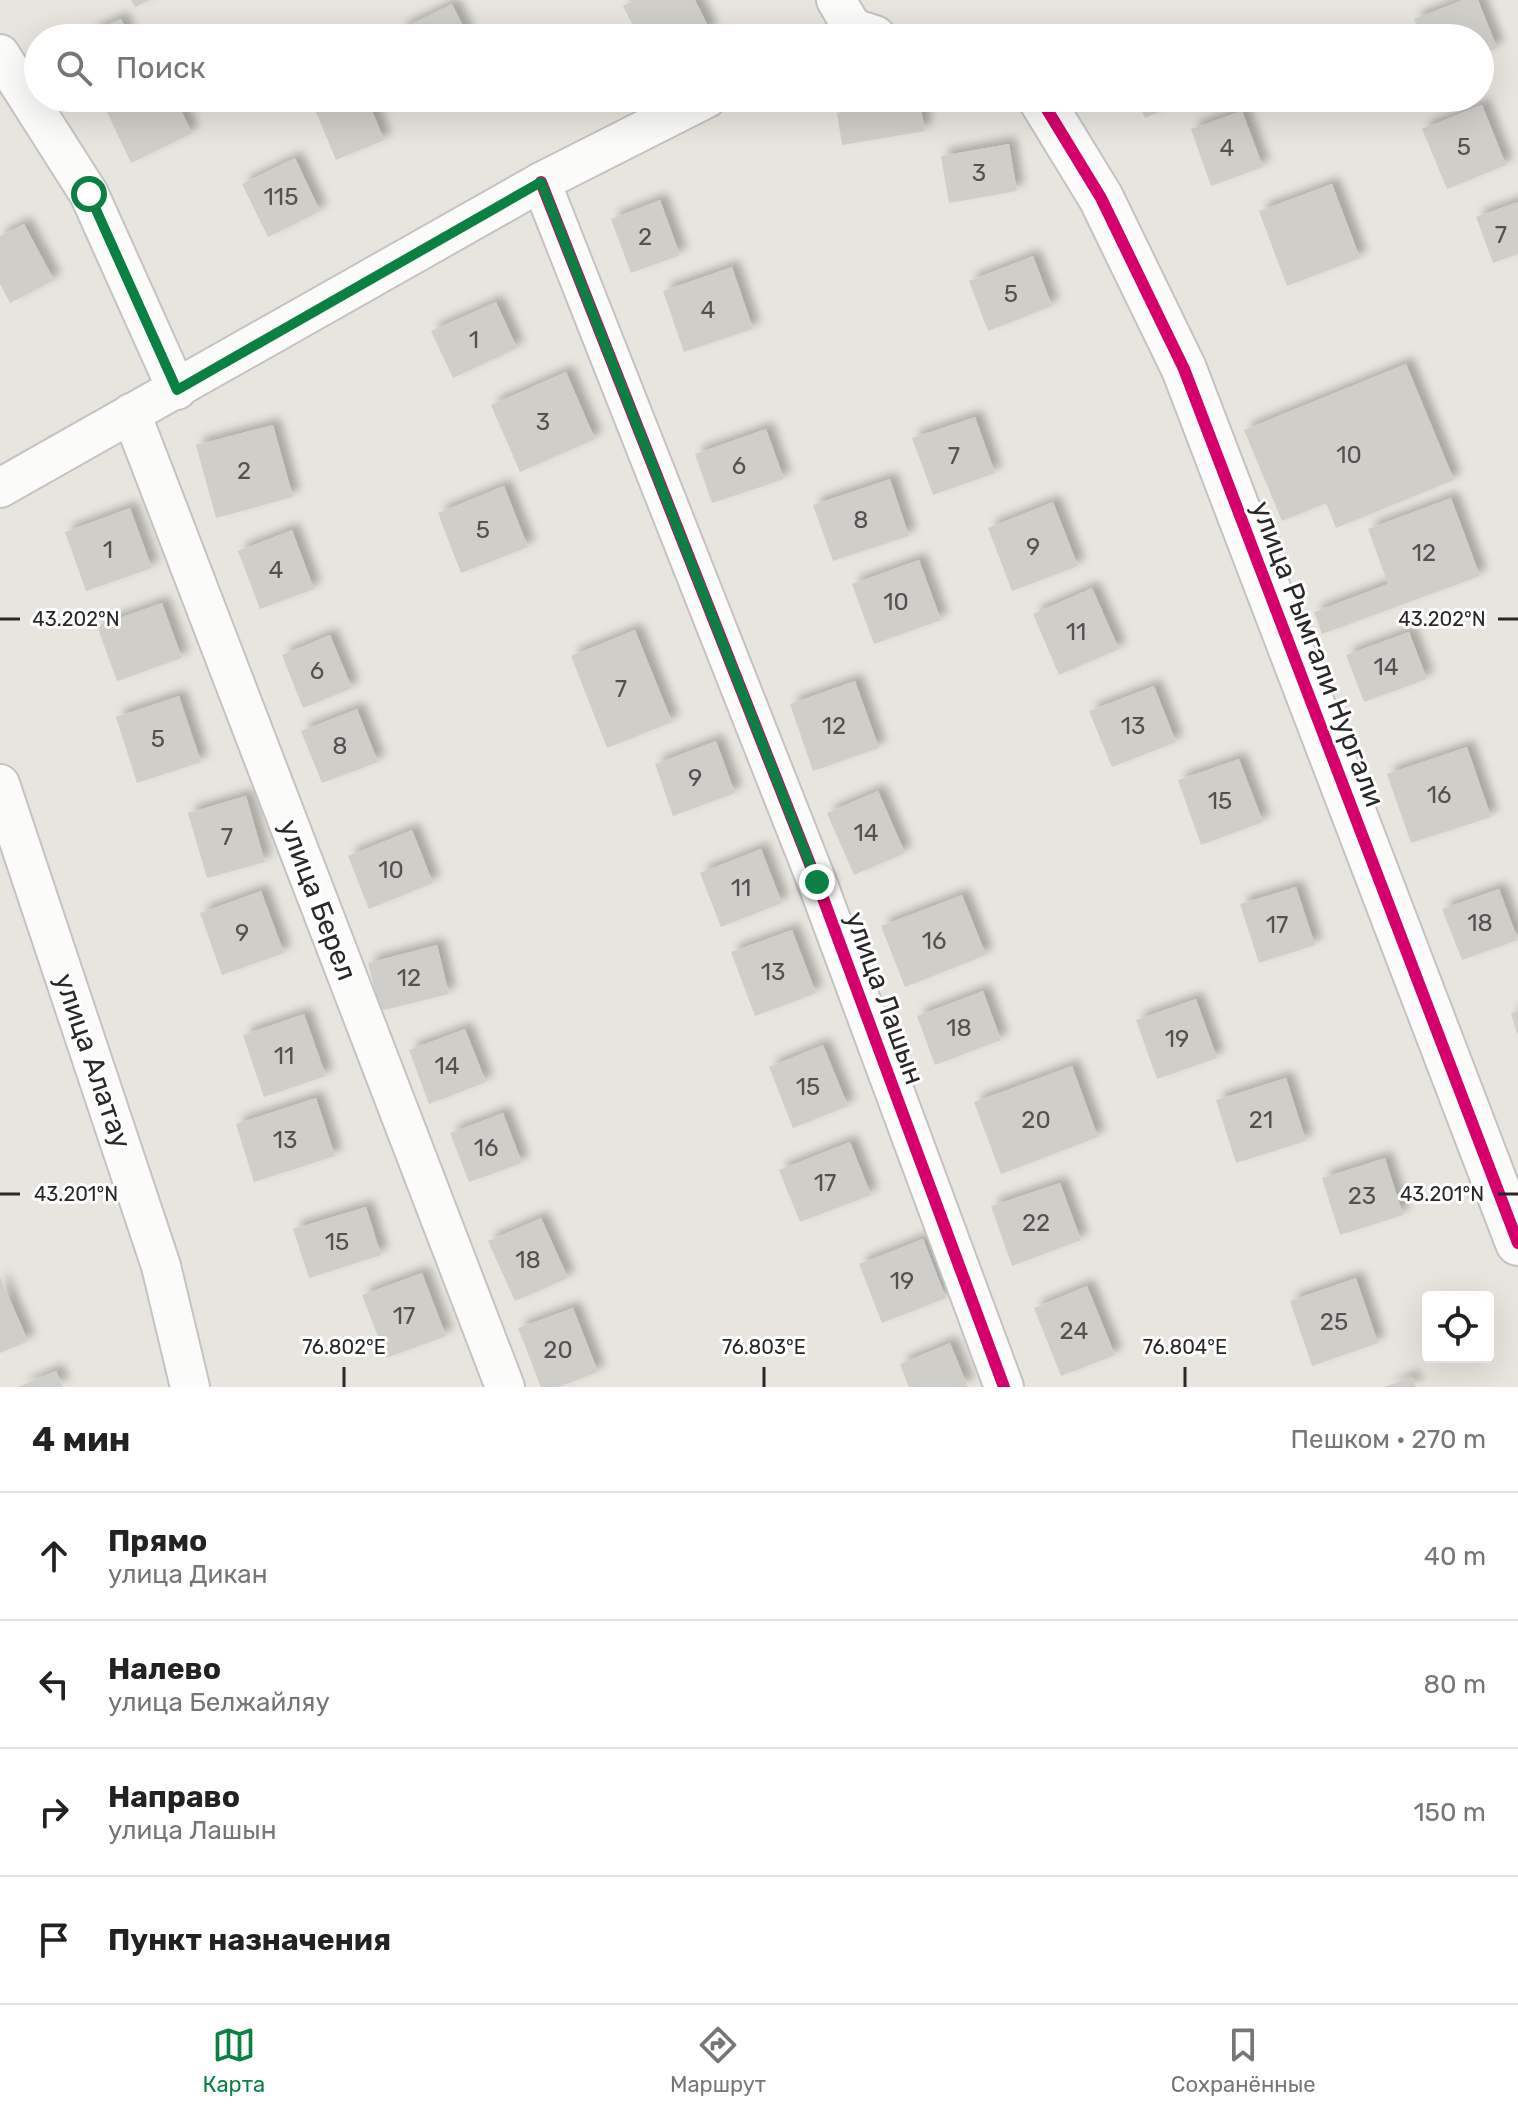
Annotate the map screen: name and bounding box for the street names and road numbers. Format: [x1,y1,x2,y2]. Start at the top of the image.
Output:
street label: улица Рымгали Нургали [1244,496,1392,812]
street label: улица Берел [272,815,364,985]
street label: улица Лашын [838,907,932,1089]
street label: улица Алатау [48,969,138,1153]

